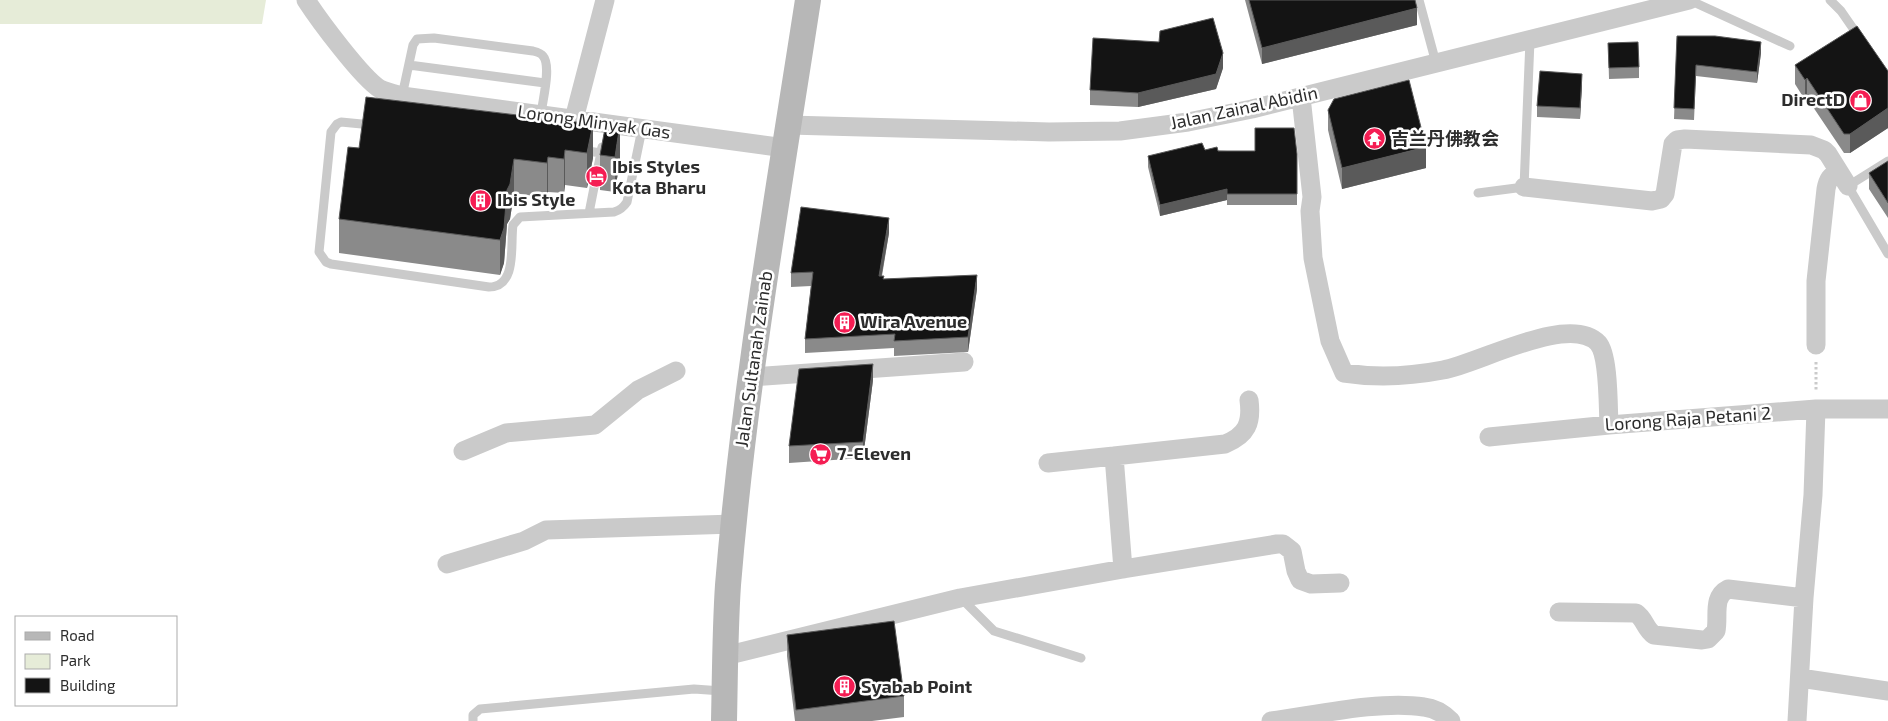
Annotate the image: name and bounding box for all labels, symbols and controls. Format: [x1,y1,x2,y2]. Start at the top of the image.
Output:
street label: Jalan Zainal Abidin [1168,81,1320,133]
place label: DirectD [1781,88,1845,110]
shop icon: DirectD [1849,88,1873,112]
street label: Lorong Minyak Gas [516,99,672,143]
temple icon: 吉兰丹佛教会 [1363,127,1387,151]
place label: 吉兰丹佛教会 [1391,127,1499,149]
place label: Ibis Styles Kota Bharu [612,155,706,198]
hotel icon: Ibis Styles Kota Bharu [584,165,608,189]
building icon: Ibis Style [469,188,493,212]
place label: Ibis Style [497,188,575,210]
street label: Jalan Sultanah Zainab [730,269,776,449]
building icon: Wira Avenue [832,310,856,334]
place label: Wira Avenue [860,310,967,332]
street label: Lorong Raja Petani 2 [1604,401,1772,435]
supermarket icon: 7-Eleven [809,442,833,466]
place label: 7-Eleven [837,442,911,464]
legend [15,616,178,706]
text: Road [60,626,95,644]
text: Park [60,651,91,669]
building icon: Syabab Point [833,675,857,699]
place label: Syabab Point [861,675,973,697]
text: Building [60,676,116,694]

